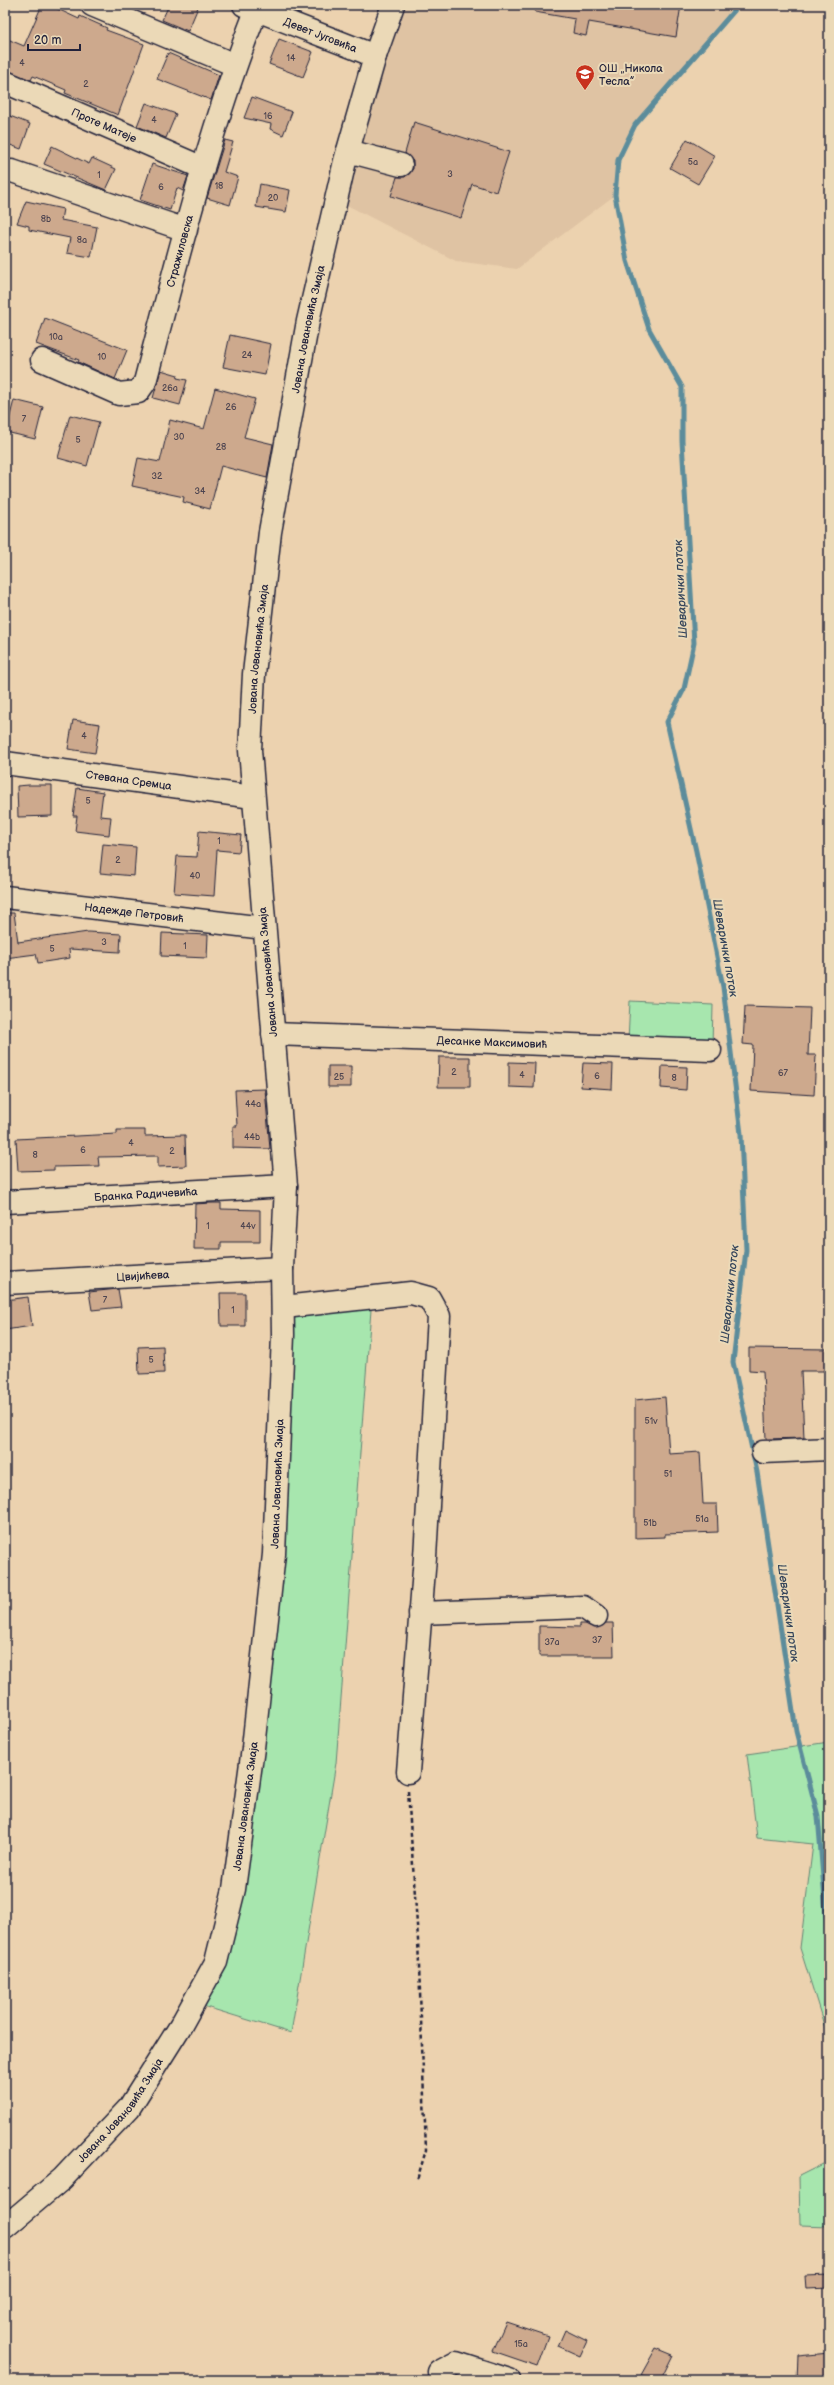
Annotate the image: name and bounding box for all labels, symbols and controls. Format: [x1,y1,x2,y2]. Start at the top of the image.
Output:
street label: Девет Југовића [282,15,360,55]
scale bar [28,26,80,52]
text: 20 m [34,33,61,48]
house number: 14 [287,53,296,64]
house number: 4 [19,58,25,69]
place label: ОШ „Никола Тесла” [599,62,663,88]
school or university icon: ОШ „Никола Тесла” [574,63,596,91]
house number: 2 [83,79,89,90]
street label: Проте Матеје [69,105,139,145]
house number: 16 [264,111,273,122]
house number: 4 [151,115,157,126]
house number: 5a [688,157,698,168]
house number: 3 [447,169,453,180]
house number: 1 [97,170,101,181]
house number: 18 [215,181,223,192]
house number: 6 [158,182,164,193]
house number: 20 [268,193,278,204]
street label: Стражиловска [164,213,196,289]
house number: 8b [41,214,51,225]
house number: 8a [77,235,87,246]
street label: Јована Јовановића Змаја [289,263,327,394]
house number: 10a [49,332,63,343]
house number: 24 [242,350,253,361]
house number: 10 [98,352,106,363]
house number: 26a [162,383,178,394]
house number: 26 [226,402,237,413]
house number: 7 [22,414,27,425]
house number: 30 [174,432,184,443]
house number: 5 [75,435,81,446]
house number: 28 [216,442,226,453]
house number: 32 [152,471,163,482]
house number: 34 [194,486,206,497]
water label: Шеварички поток [671,538,691,639]
street label: Јована Јовановића Змаја [245,583,271,714]
house number: 4 [81,731,87,742]
street label: Стевана Сремца [85,768,173,792]
house number: 5 [85,796,91,807]
house number: 1 [217,836,221,847]
house number: 2 [115,855,121,866]
house number: 40 [190,871,200,882]
water label: Шеварички поток [709,898,741,999]
street label: Надежде Петровић [84,900,185,925]
street label: Јована Јовановића Змаја [256,906,280,1037]
house number: 3 [101,937,107,948]
house number: 1 [183,941,187,952]
house number: 5 [49,944,55,955]
street label: Десанке Максимовић [436,1033,548,1051]
house number: 2 [451,1067,457,1078]
house number: 67 [778,1068,789,1079]
house number: 4 [519,1070,525,1081]
house number: 6 [594,1071,600,1082]
house number: 25 [334,1072,344,1083]
house number: 8 [671,1073,677,1084]
house number: 44a [245,1099,261,1110]
house number: 44b [244,1132,260,1143]
house number: 4 [128,1138,134,1149]
house number: 6 [80,1145,86,1156]
house number: 2 [169,1146,175,1157]
house number: 8 [32,1150,38,1161]
street label: Бранка Радичевића [94,1185,198,1203]
house number: 1 [206,1221,210,1232]
house number: 44v [240,1221,256,1232]
water label: Шеварички поток [717,1243,743,1344]
street label: Цвијићева [116,1268,170,1283]
house number: 7 [103,1295,108,1306]
house number: 1 [231,1305,235,1316]
house number: 5 [148,1355,154,1366]
house number: 51v [645,1416,658,1427]
street label: Јована Јовановића Змаја [268,1418,286,1549]
house number: 51 [664,1469,672,1480]
house number: 51a [695,1514,709,1525]
house number: 51b [643,1518,657,1529]
water label: Шеварички поток [774,1563,802,1664]
house number: 37 [592,1635,603,1646]
house number: 37a [544,1637,560,1648]
street label: Јована Јовановића Змаја [230,1740,260,1872]
street label: Јована Јовановића Змаја [75,2055,166,2165]
house number: 15a [514,2339,528,2350]

